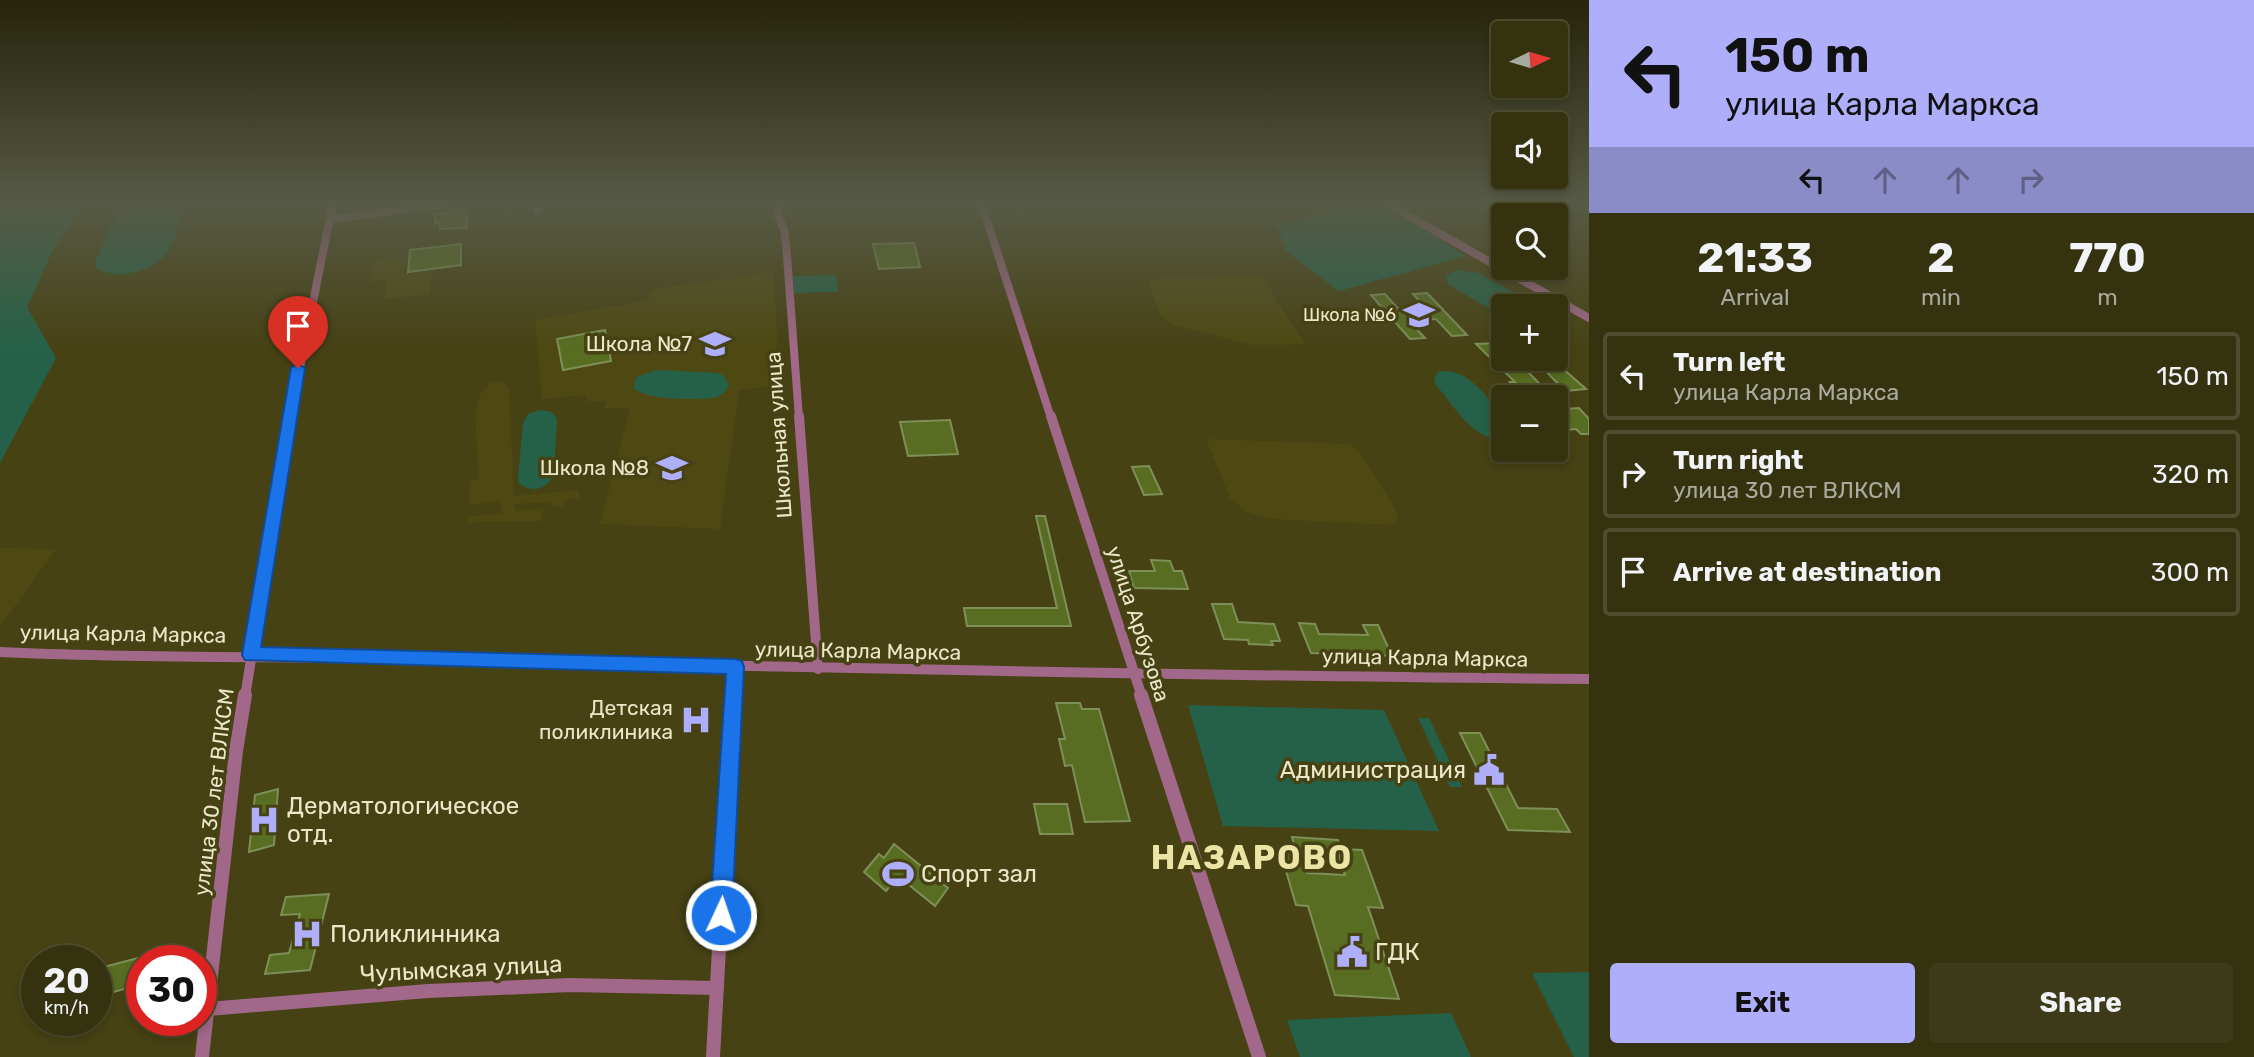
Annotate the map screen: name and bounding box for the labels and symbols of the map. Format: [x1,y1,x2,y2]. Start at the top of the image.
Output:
north arrow [1491,21,1568,98]
pin [268,296,328,368]
school or university icon: Школа №6 [1402,298,1436,332]
place label: Школа №6 [1303,304,1396,326]
school or university icon: Школа №7 [698,327,732,361]
place label: Школа №7 [586,331,692,356]
street label: Школьная улица [760,351,797,519]
school or university icon: Школа №8 [655,451,689,485]
place label: Школа №8 [540,455,649,480]
street label: улица Арбузова [1102,543,1175,705]
street label: улица Карла Маркса [20,619,226,648]
street label: улица Карла Маркса [755,636,961,665]
street label: улица Карла Маркса [1322,643,1528,672]
street label: улица 30 лет ВЛКСМ [188,687,239,897]
place label: Детская поликлиника [539,695,673,744]
hospital icon: Детская поликлиника [679,703,713,737]
public building icon: Администрация [1472,753,1506,787]
place label: Администрация [1280,756,1466,784]
place label: Дерматологическое отд. [287,792,519,848]
hospital icon: Дерматологическое отд. [247,803,281,837]
district label: НАЗАРОВО [1151,838,1353,877]
sports icon: Спорт зал [881,857,915,891]
place label: Спорт зал [921,860,1037,888]
position arrow [684,878,758,952]
hospital icon: Поликлинника [290,917,324,951]
place label: Поликлинника [330,920,501,948]
public building icon: ГДК [1335,935,1369,969]
place label: ГДК [1375,938,1420,966]
speed limit sign: 30 [126,945,217,1036]
street label: Чулымская улица [359,950,563,988]

